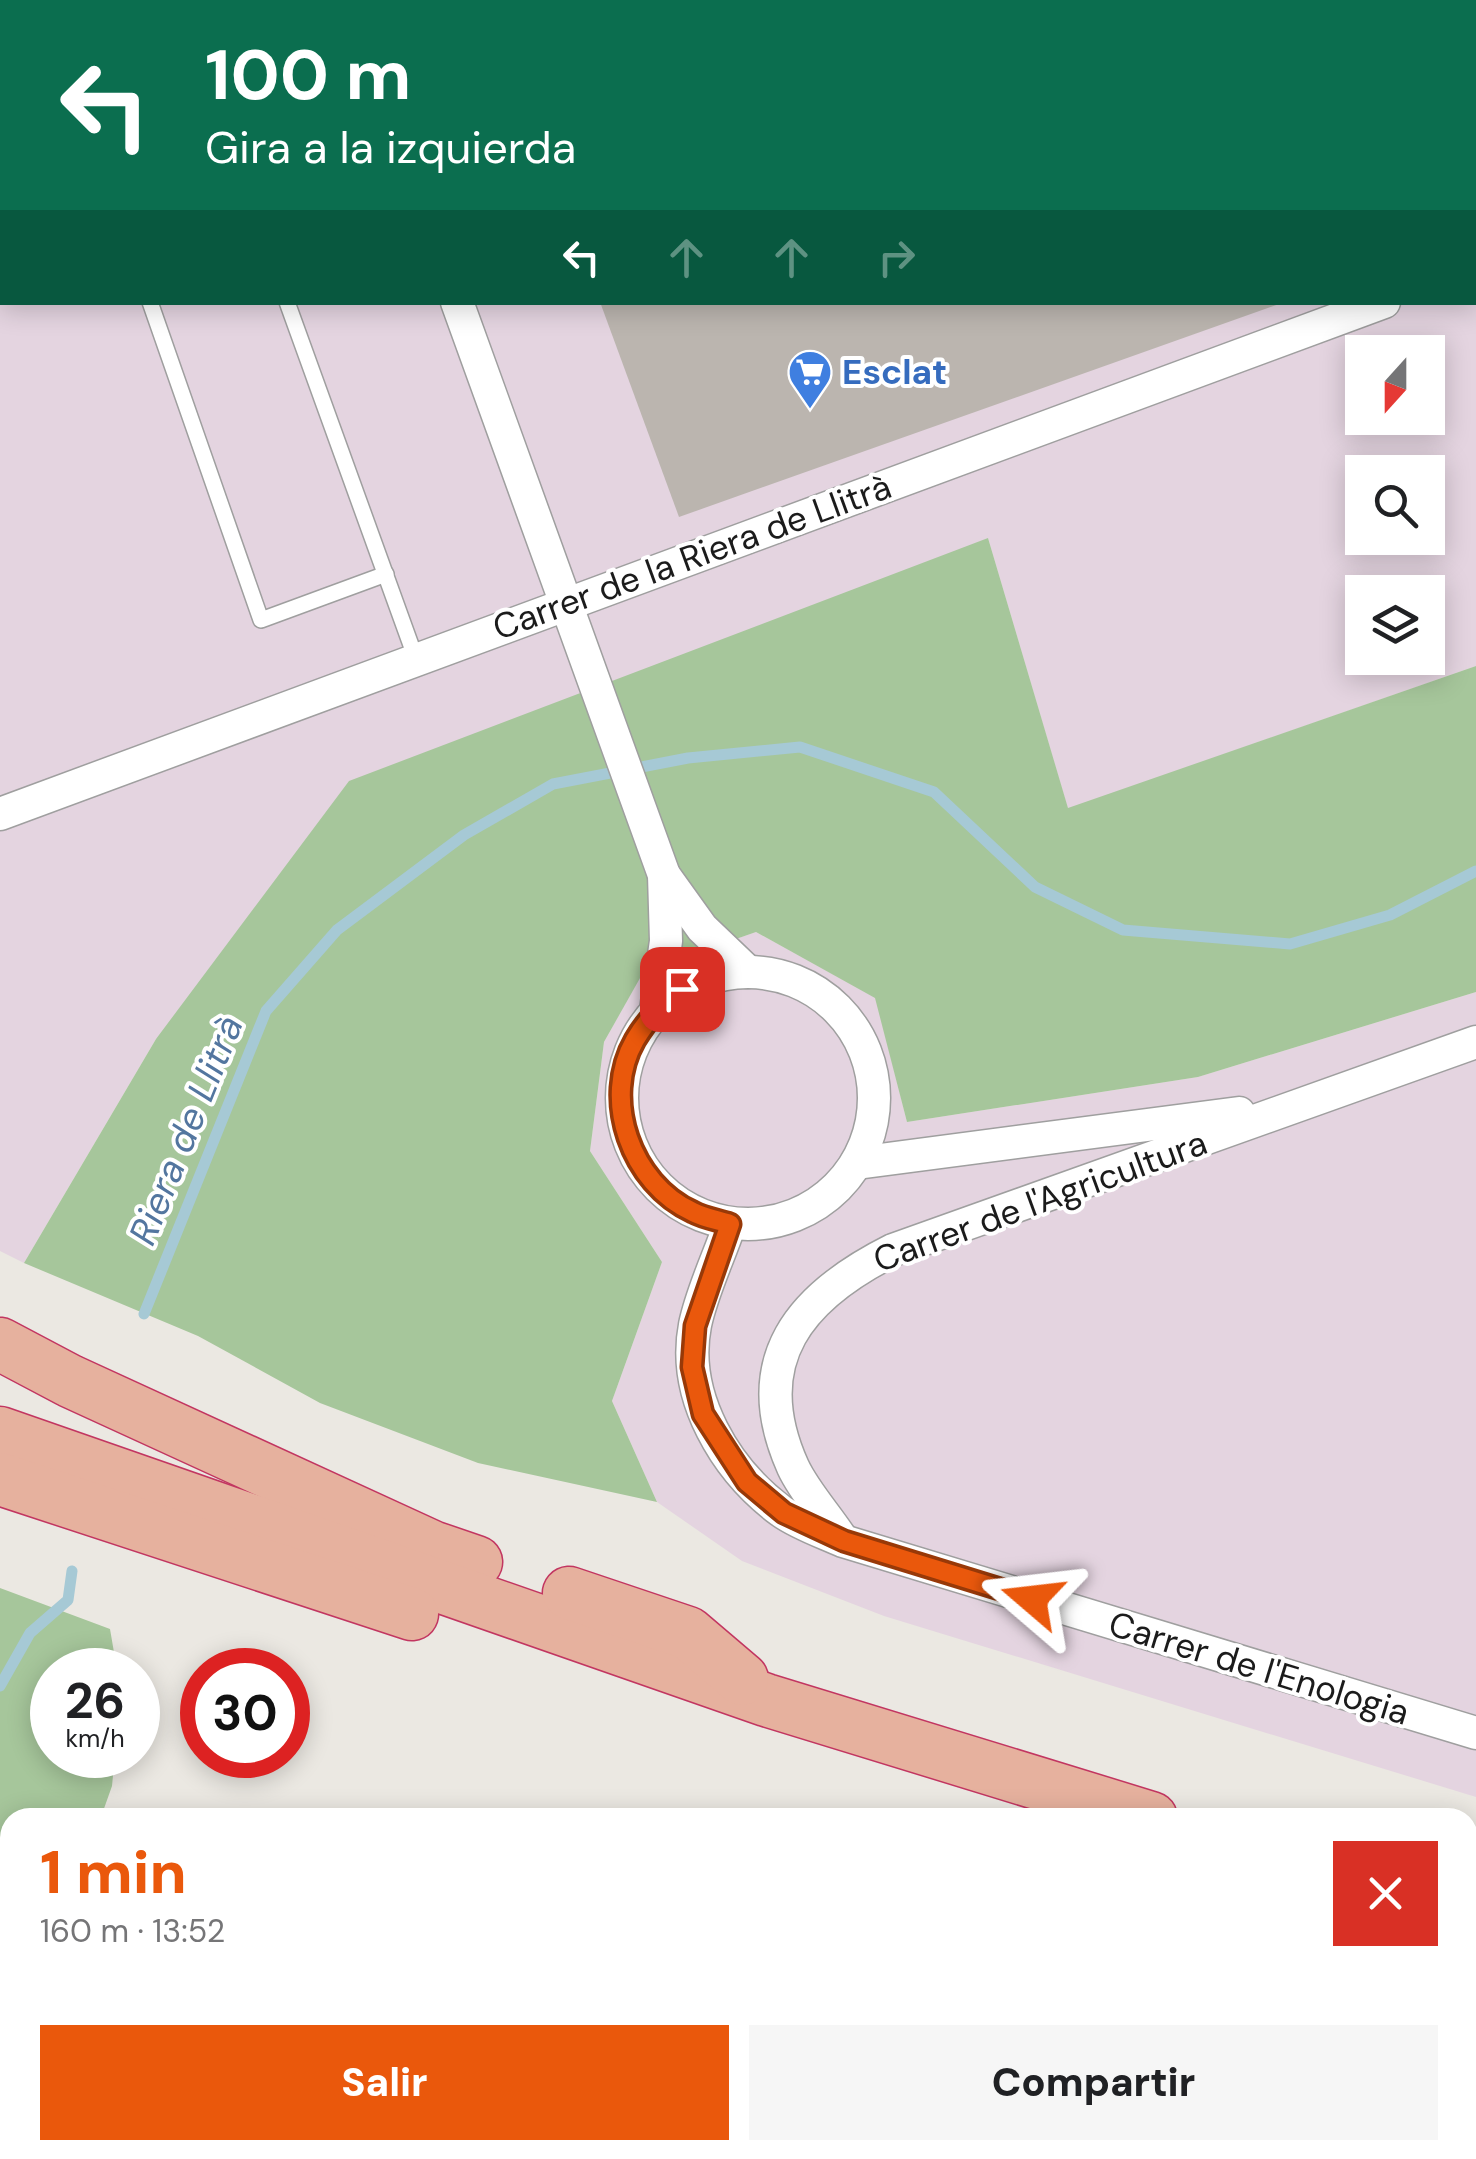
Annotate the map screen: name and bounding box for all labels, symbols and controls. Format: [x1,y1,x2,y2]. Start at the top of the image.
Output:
text: 100 m [205,30,411,121]
icon: left [40,40,170,170]
text: Gira a la izquierda [205,118,576,177]
icon: left [554,230,609,285]
icon: ahead [659,230,714,285]
icon: ahead [764,230,819,285]
icon: right [869,230,924,285]
north arrow [1345,335,1445,435]
map controls [1345,335,1445,675]
supermarket icon: Esclat [787,349,833,410]
place label: Esclat [842,349,947,395]
button: search [1345,455,1445,555]
street label: Carrer de la Riera de Llitrà [486,463,898,651]
button: layers [1345,575,1445,675]
pin [640,947,725,1032]
icon: arrive [655,962,710,1017]
water label: Riera de Llitrà [117,1008,255,1252]
street label: Carrer de l'Agricultura [867,1119,1213,1283]
position arrow [980,1547,1084,1651]
street label: Carrer de l'Enologia [1103,1600,1415,1736]
speed limit sign: 30 [180,1648,310,1778]
text: 26 [65,1668,125,1734]
text: km/h [65,1722,125,1755]
text: 1 min [40,1833,187,1912]
button: close [1333,1841,1438,1946]
text: 160 m · 13:52 [40,1910,225,1952]
button: Salir [40,2025,729,2140]
button: Compartir [749,2025,1438,2140]

